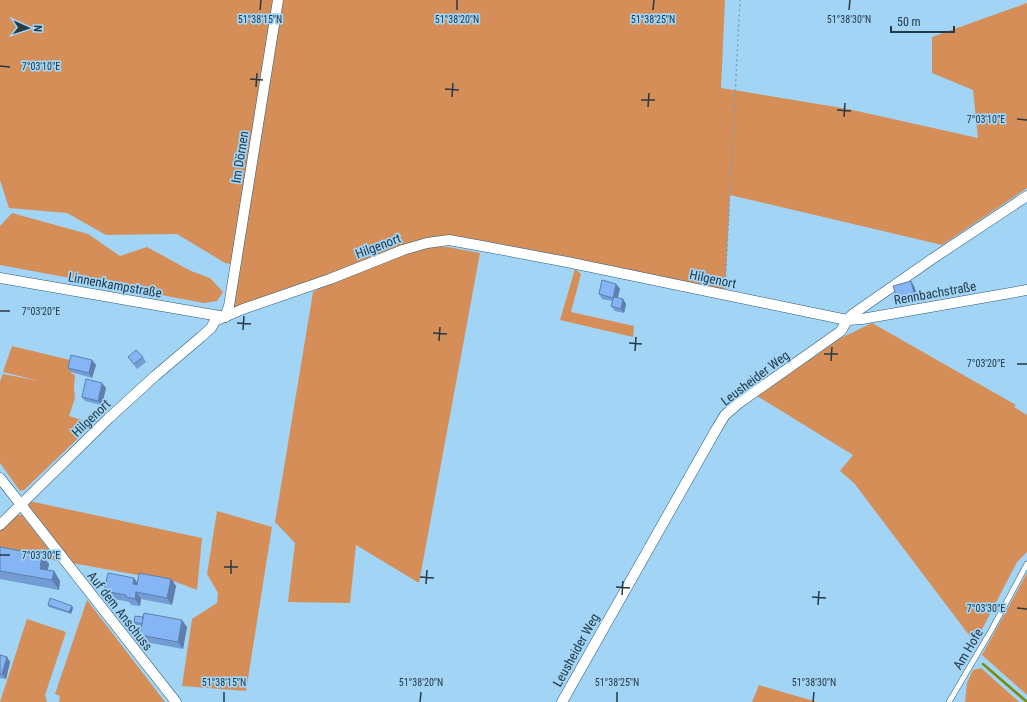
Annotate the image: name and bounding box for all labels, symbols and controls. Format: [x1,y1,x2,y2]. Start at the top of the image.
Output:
north arrow [8,8,48,48]
scale bar [891,8,954,34]
text: 51°38'15"N [238,14,282,25]
text: 51°38'20"N [435,14,479,25]
text: 51°38'25"N [631,14,675,25]
text: 51°38'30"N [827,14,871,25]
text: 50 m [897,15,921,29]
text: N [31,25,44,32]
text: 7°03'10"E [22,61,60,72]
text: 7°03'10"E [967,114,1005,125]
street label: Im Dörnen [228,130,252,184]
street label: Hilgenort [353,230,403,262]
street label: Hilgenort [688,267,738,291]
street label: Linnenkampstraße [67,269,163,301]
street label: Rennbachstraße [893,278,977,308]
text: 7°03'20"E [22,306,60,317]
street label: Leusheider Weg [718,347,792,409]
text: 7°03'20"E [967,358,1005,369]
street label: Hilgenort [69,396,113,440]
text: 7°03'30"E [22,550,60,561]
street label: Auf dem Anschuss [84,568,156,654]
text: 7°03'30"E [967,603,1005,614]
street label: Leusheider Weg [550,611,602,689]
street label: Am Hofe [950,626,986,672]
text: 51°38'15"N [202,677,246,688]
text: 51°38'20"N [399,677,443,688]
text: 51°38'25"N [595,677,639,688]
text: 51°38'30"N [792,677,836,688]

